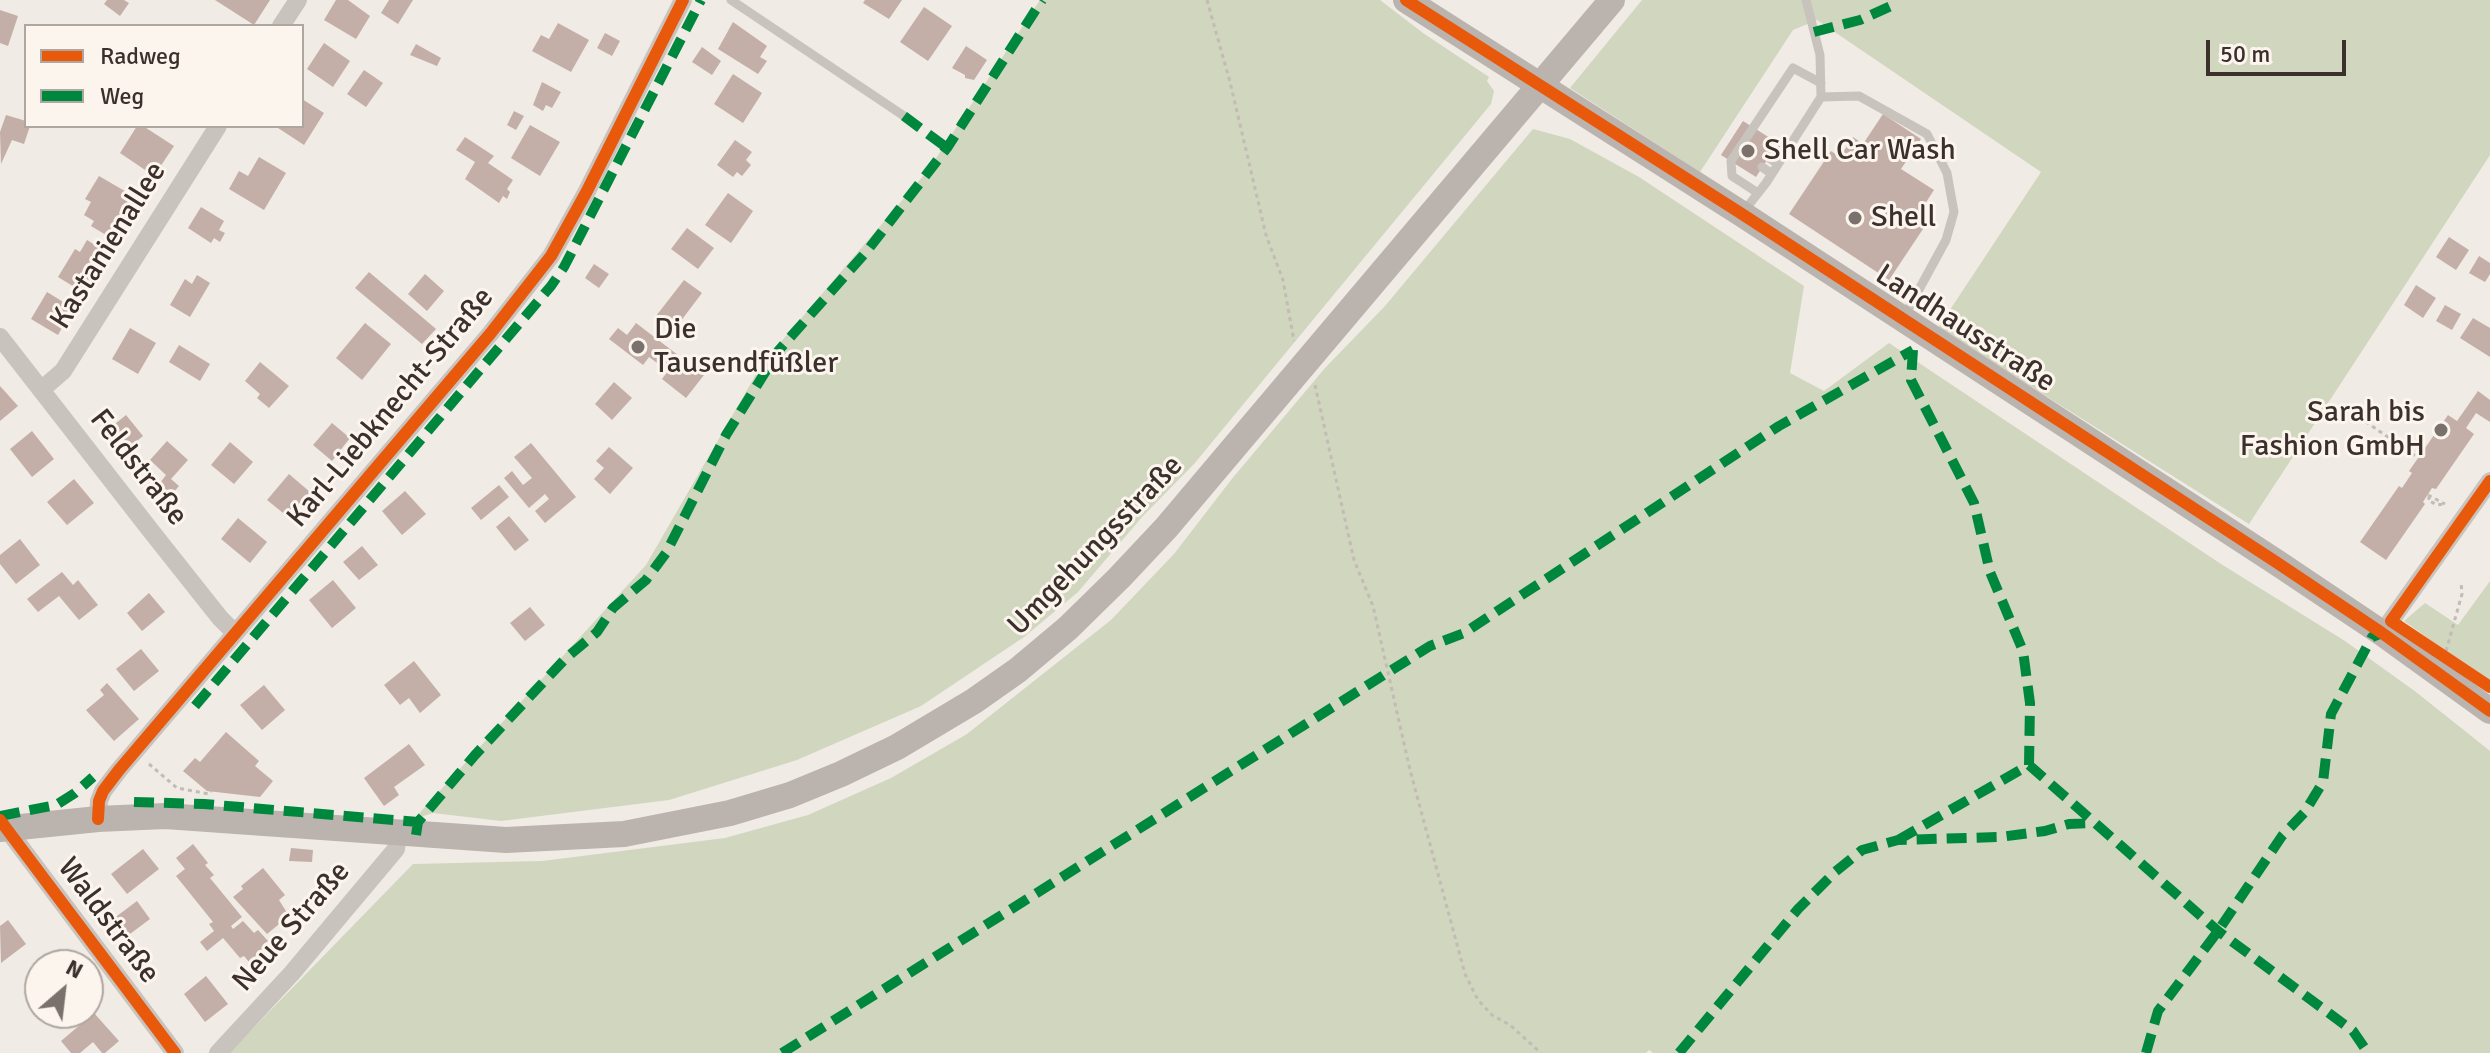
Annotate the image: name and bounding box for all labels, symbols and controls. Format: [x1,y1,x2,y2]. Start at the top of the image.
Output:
legend [24,24,304,128]
scale bar [2210,24,2350,74]
text: 50 m [2220,39,2270,69]
text: Radweg [100,41,181,71]
text: Weg [100,81,144,111]
place label: Shell Car Wash [1764,133,1956,169]
marker: Shell Car Wash [1739,142,1757,160]
street label: Kastanienallee [43,156,175,336]
place label: Shell [1871,200,1936,236]
marker: Shell [1846,209,1864,227]
street label: Landhausstraße [1868,257,2062,401]
street label: Karl-Liebknecht-Straße [280,281,502,535]
place label: Die Tausendfüßler [654,312,838,382]
marker: Die Tausendfüßler [629,338,647,356]
place label: Sarah bis Fashion GmbH [2240,395,2425,466]
street label: Feldstraße [81,403,195,533]
marker: Sarah bis Fashion GmbH [2432,421,2450,439]
street label: Umgehungsstraße [1001,448,1191,644]
street label: Waldstraße [49,851,167,991]
street label: Neue Straße [226,855,358,999]
north arrow [24,949,104,1029]
text: N [61,954,88,985]

